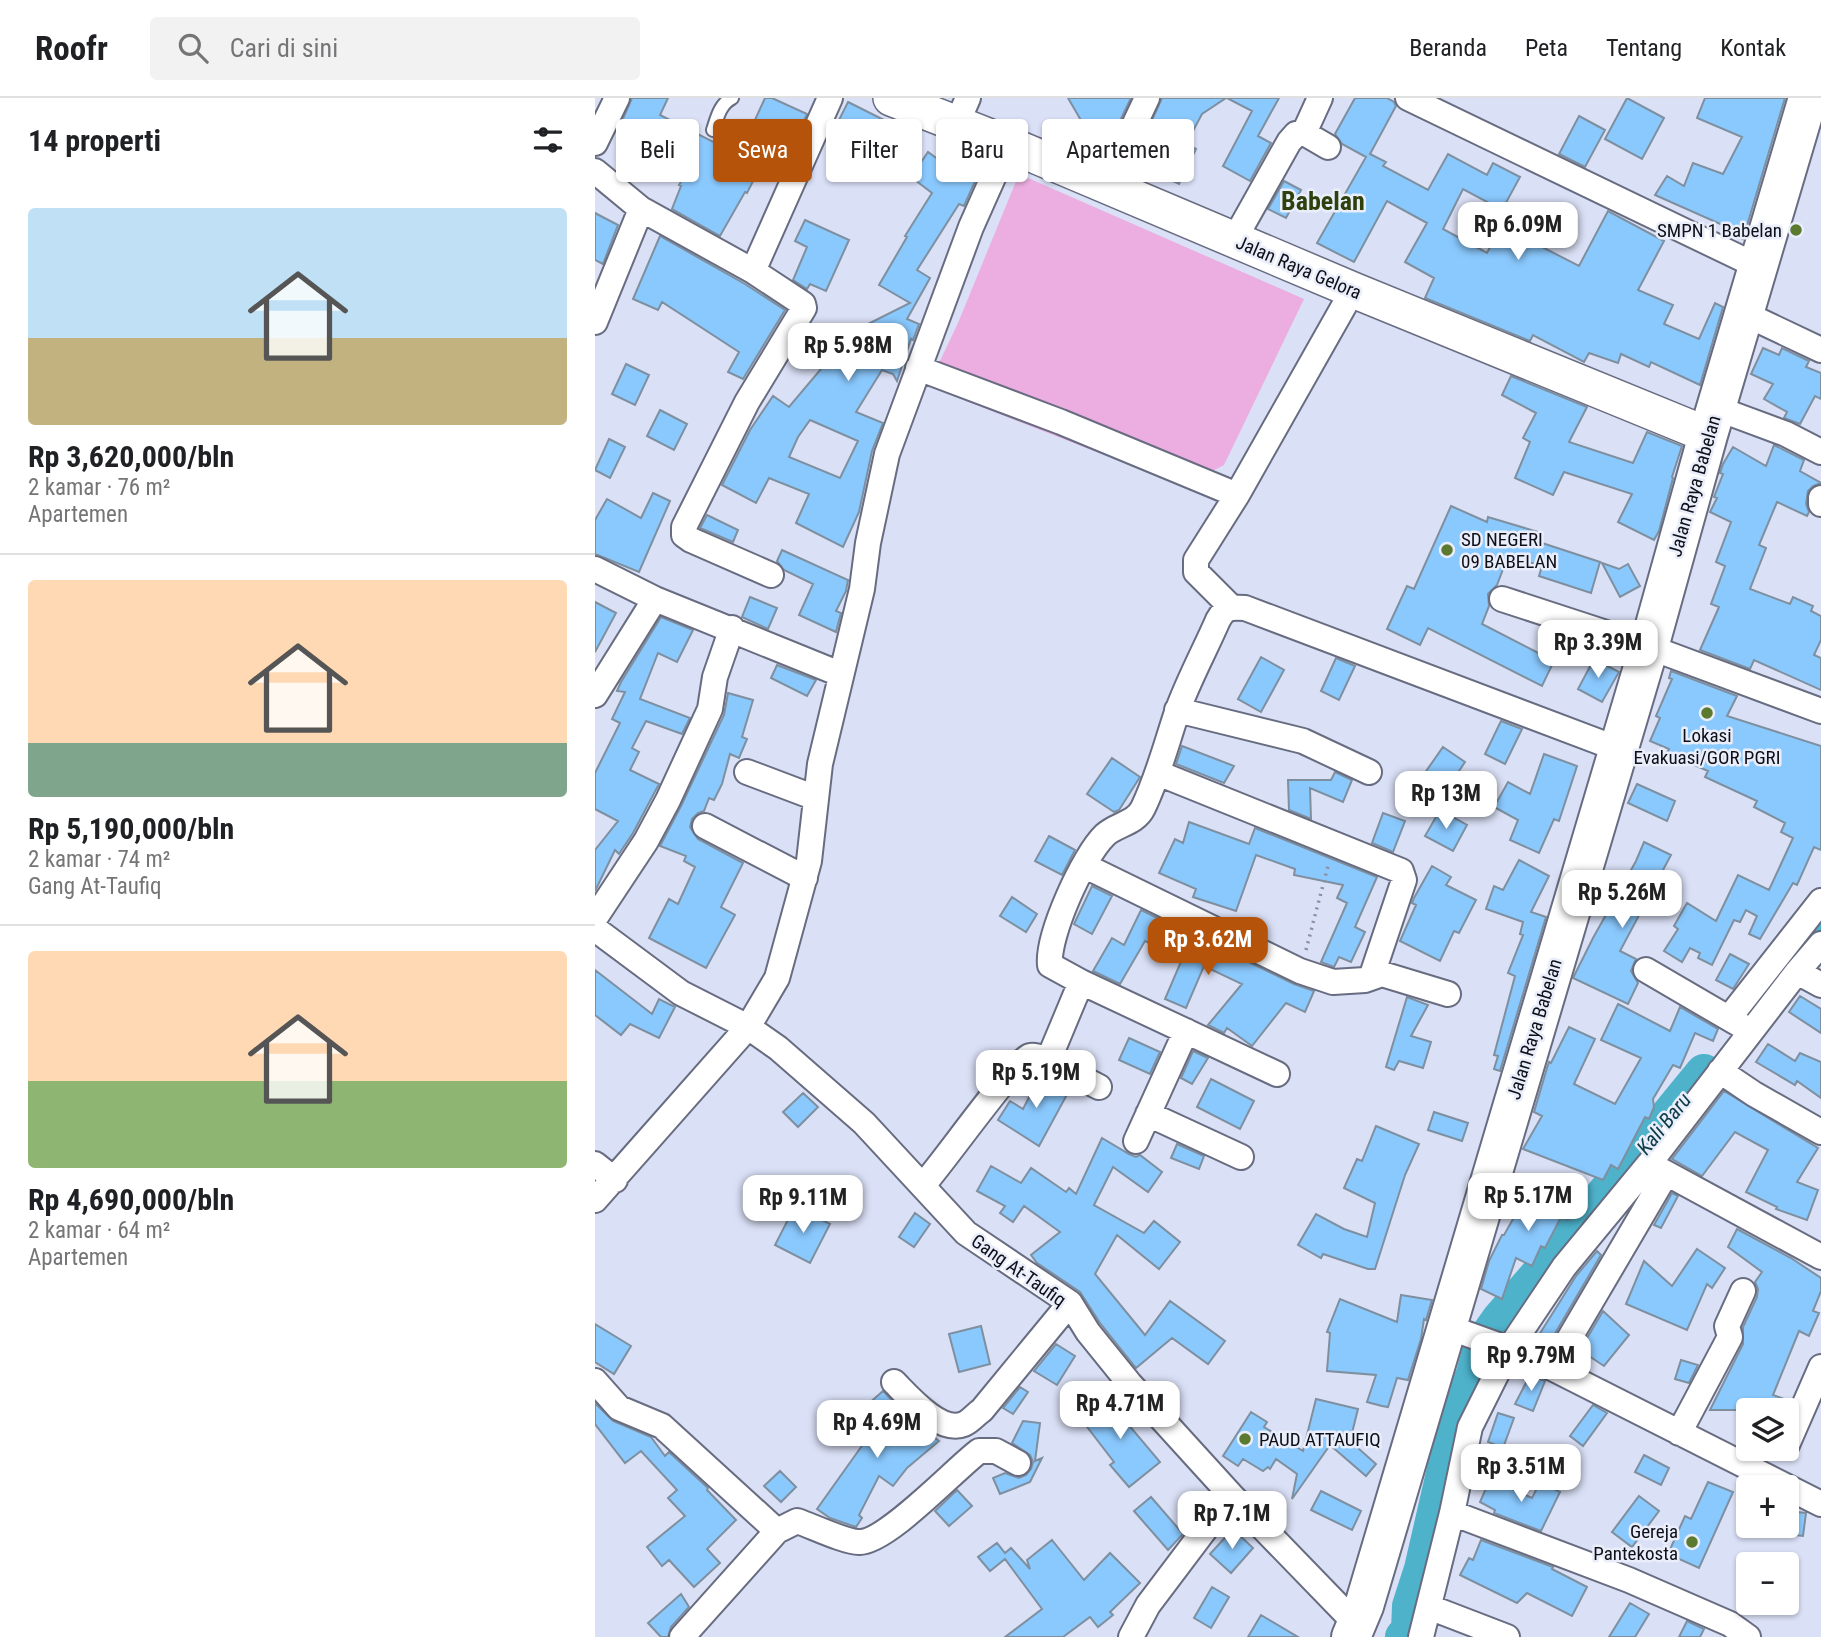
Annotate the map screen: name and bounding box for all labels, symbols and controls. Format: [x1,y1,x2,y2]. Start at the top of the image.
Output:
search box [150,17,640,80]
text: Roofr [35,29,108,68]
icon: search [174,29,212,67]
text: Cari di sini [230,33,338,63]
text: Beranda [1409,34,1487,62]
text: Peta [1525,34,1568,62]
text: Tentang [1606,34,1682,62]
text: Kontak [1720,34,1786,62]
chip: Beli [616,119,699,182]
chip: Sewa [713,119,812,182]
chip: Filter [826,119,922,182]
chip: Baru [936,119,1028,182]
chip: Apartemen [1042,119,1194,182]
icon: filters [529,121,567,159]
text: 14 properti [28,123,161,158]
district label: Babelan [1281,186,1365,216]
pin: Rp 6.09M [1446,202,1590,262]
text: Rp 6.09M [1474,211,1562,238]
place label: SMPN 1 Babelan [1657,219,1782,242]
marker: SMPN 1 Babelan [1788,222,1804,238]
street label: Jalan Raya Gelora [1233,231,1365,304]
icon: home [235,253,361,379]
pin: Rp 5.98M [776,324,920,383]
text: Rp 5.98M [804,332,892,359]
street label: Jalan Raya Babelan [1663,413,1726,559]
text: Rp 3,620,000/bln [28,439,234,474]
text: 2 kamar · 76 m² [28,474,170,501]
text: Apartemen [28,501,128,528]
place label: SD NEGERI 09 BABELAN [1461,528,1557,573]
marker: SD NEGERI 09 BABELAN [1439,542,1455,558]
pin: Rp 3.39M [1526,620,1670,680]
icon: home [235,625,361,751]
text: Rp 3.39M [1554,629,1642,656]
marker: Lokasi Evakuasi/GOR PGRI [1699,705,1715,721]
place label: Lokasi Evakuasi/GOR PGRI [1634,724,1780,769]
pin: Rp 13M [1389,772,1503,831]
text: Rp 13M [1411,780,1481,807]
text: Rp 5,190,000/bln [28,811,234,846]
text: 2 kamar · 74 m² [28,846,170,873]
pin: Rp 5.26M [1550,870,1694,930]
text: Gang At-Taufiq [28,873,162,900]
text: Rp 5.26M [1578,879,1666,906]
pin: Rp 3.62M [1136,918,1280,977]
text: Rp 3.62M [1164,926,1252,953]
street label: Jalan Raya Babelan [1502,956,1567,1102]
icon: home [235,996,361,1122]
pin: Rp 5.19M [964,1051,1108,1110]
text: Rp 5.19M [992,1059,1080,1086]
water label: Kali Baru [1632,1088,1696,1159]
pin: Rp 5.17M [1456,1174,1600,1233]
pin: Rp 9.11M [731,1176,875,1235]
text: Rp 4,690,000/bln [28,1182,234,1217]
text: Rp 5.17M [1484,1182,1572,1209]
text: Rp 9.11M [759,1184,847,1211]
text: 2 kamar · 64 m² [28,1217,170,1244]
street label: Gang At-Taufiq [967,1229,1071,1311]
text: Apartemen [28,1244,128,1271]
pin: Rp 9.79M [1459,1334,1603,1393]
text: Rp 9.79M [1487,1342,1575,1369]
pin: Rp 4.71M [1048,1382,1192,1441]
text: Rp 4.71M [1076,1390,1164,1417]
map controls [1736,1398,1799,1615]
button: layers [1736,1398,1799,1461]
pin: Rp 4.69M [805,1400,949,1460]
text: Rp 4.69M [833,1409,921,1436]
place label: PAUD ATTAUFIQ [1259,1428,1381,1451]
marker: PAUD ATTAUFIQ [1237,1431,1253,1447]
pin: Rp 3.51M [1449,1444,1593,1504]
text: Rp 3.51M [1477,1453,1565,1480]
button: + [1736,1475,1799,1538]
pin: Rp 7.1M [1167,1492,1297,1551]
text: Rp 7.1M [1194,1500,1270,1527]
place label: Gereja Pantekosta [1593,1520,1678,1565]
marker: Gereja Pantekosta [1684,1534,1700,1550]
button: − [1736,1552,1799,1615]

